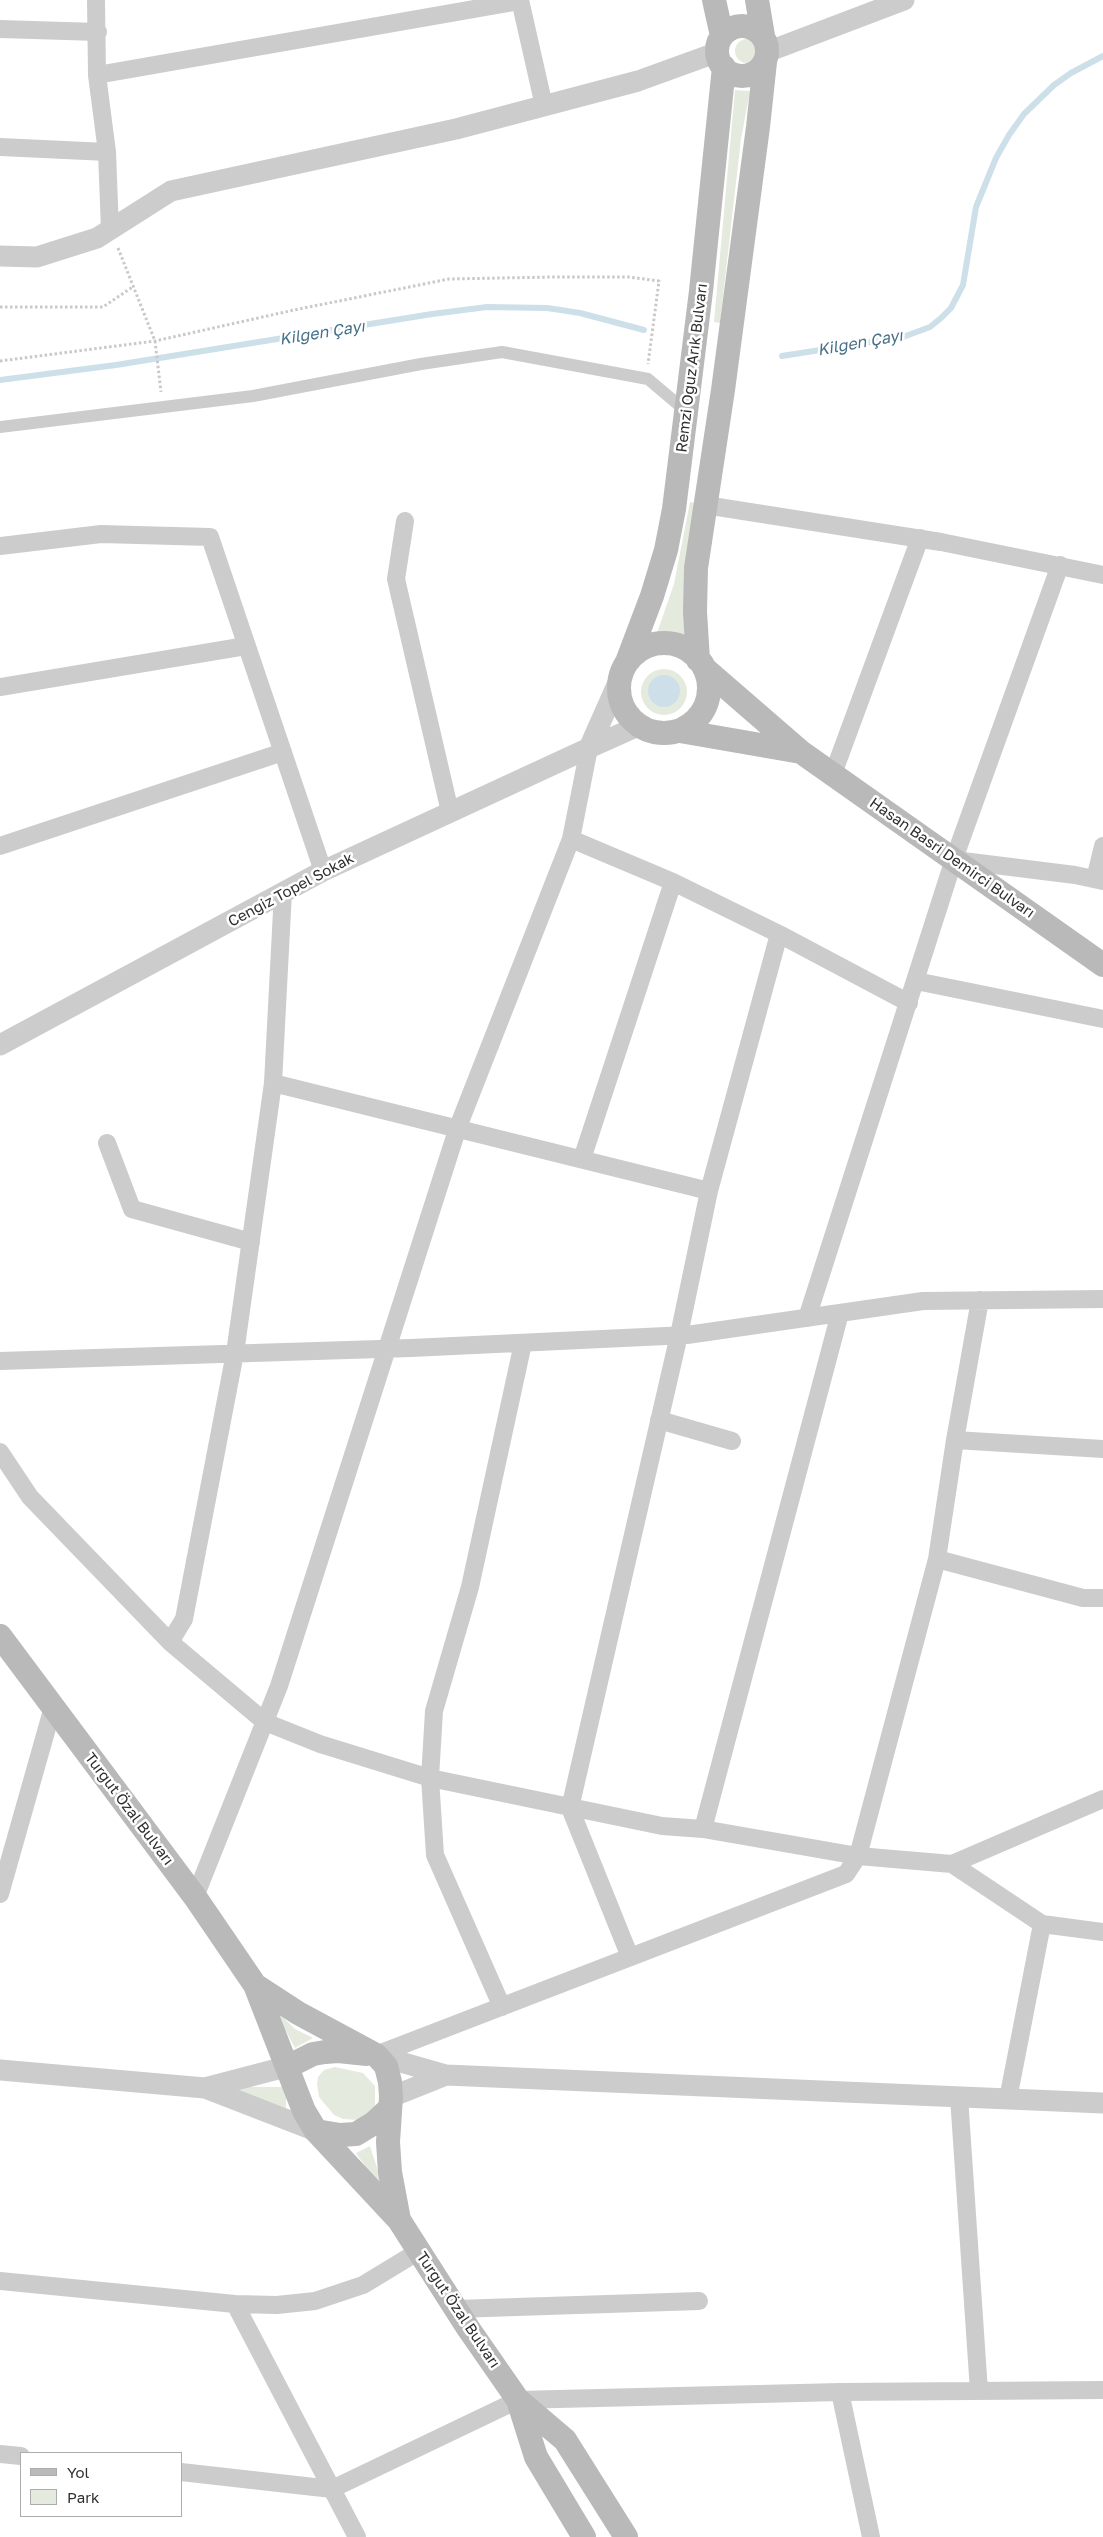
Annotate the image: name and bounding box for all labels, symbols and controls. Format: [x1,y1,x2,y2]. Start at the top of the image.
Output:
street label: Remzi Oğuz Arık Bulvarı [673,282,711,454]
water label: Kilgen Çayı [278,317,366,349]
water label: Kilgen Çayı [816,326,904,360]
street label: Hasan Basri Demirci Bulvarı [866,794,1038,922]
street label: Cengiz Topel Sokak [225,849,357,931]
street label: Turgut Özal Bulvarı [81,1749,177,1869]
street label: Turgut Özal Bulvarı [412,2248,504,2372]
legend [20,2452,182,2517]
text: Yol [67,2463,89,2481]
text: Park [67,2488,99,2506]

